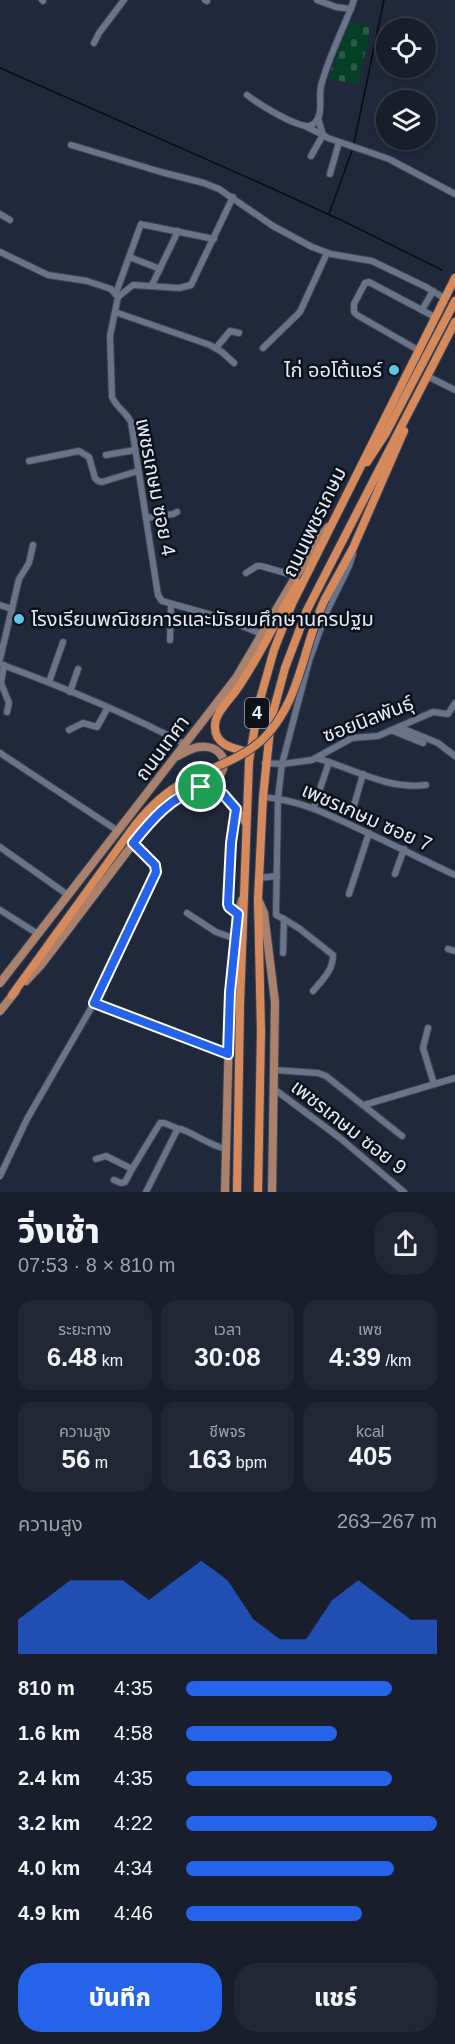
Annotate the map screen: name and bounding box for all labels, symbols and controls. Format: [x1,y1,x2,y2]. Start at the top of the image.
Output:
map controls [376,18,436,150]
button: locate [376,18,436,78]
button: layers [376,90,436,150]
place label: ไก่ ออโต้แอร์ [283,359,383,381]
marker: ไก่ ออโต้แอร์ [387,363,401,377]
street label: เพชรเกษม ซอย 4 [132,416,180,558]
street label: ถนนเพชรเกษม [278,463,350,581]
place label: โรงเรียนพณิชยการและมัธยมศึกษานครปฐม [31,608,374,630]
marker: โรงเรียนพณิชยการและมัธยมศึกษานครปฐม [12,612,26,626]
street label: ซอยนิลพันธุ์ [320,692,417,747]
road number: 4 [245,698,269,728]
street label: ถนนเทศา [131,711,193,785]
pin [175,761,226,812]
icon: arrive [184,770,217,803]
street label: เพชรเกษม ซอย 7 [299,779,435,855]
street label: เพชรเกษม ซอย 9 [287,1075,411,1179]
button: share [374,1212,437,1275]
text: วิ่งเช้า [18,1213,100,1250]
text: 07:53 · 8 × 810 m [18,1254,175,1276]
text: ระยะทาง [58,1321,111,1338]
text: เวลา [213,1321,242,1338]
text: เพซ [358,1321,382,1338]
text: 6.48 [47,1342,97,1372]
text: 30:08 [194,1342,261,1372]
text: 4:39 [329,1342,381,1372]
text: km [97,1352,123,1369]
text: /km [381,1352,411,1369]
text: ความสูง [59,1423,111,1440]
text: ชีพจร [209,1423,246,1440]
text: kcal [356,1423,384,1440]
text: 405 [348,1441,392,1471]
text: 56 [61,1444,90,1474]
text: 163 [188,1444,231,1474]
text: m [90,1454,108,1471]
text: bpm [231,1454,267,1471]
text: 263–267 m [337,1510,437,1532]
text: ความสูง [18,1513,83,1535]
text: 810 m [18,1677,75,1699]
text: 4:35 [114,1677,153,1699]
text: 1.6 km [18,1722,80,1744]
text: 4:58 [114,1722,153,1744]
text: 2.4 km [18,1767,80,1789]
text: 4:35 [114,1767,153,1789]
text: 3.2 km [18,1812,80,1834]
text: 4:22 [114,1812,153,1834]
text: 4.0 km [18,1857,80,1879]
text: 4:34 [114,1857,153,1879]
text: 4.9 km [18,1902,80,1924]
text: 4:46 [114,1902,153,1924]
button: บันทึก [18,1963,222,2032]
button: แชร์ [234,1963,437,2032]

